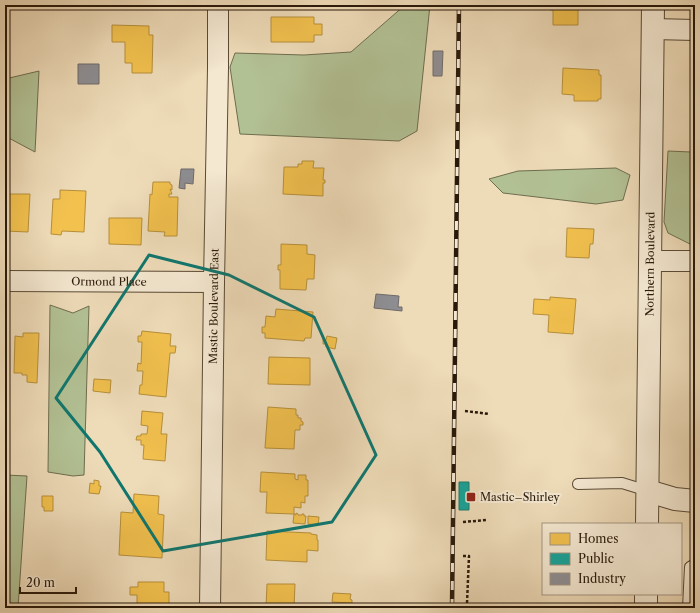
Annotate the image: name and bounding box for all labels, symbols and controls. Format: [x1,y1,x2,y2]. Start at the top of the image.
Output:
street label: Northern Boulevard [642,211,658,316]
street label: Mastic Boulevard East [206,248,222,364]
street label: Ormond Place [71,274,147,289]
place label: Mastic–Shirley [480,490,560,504]
marker: Mastic–Shirley [465,491,477,503]
legend [542,523,682,595]
text: Homes [578,531,618,546]
text: Public [578,551,614,566]
scale bar [20,569,76,595]
text: Industry [578,571,626,586]
text: 20 m [26,575,55,590]

